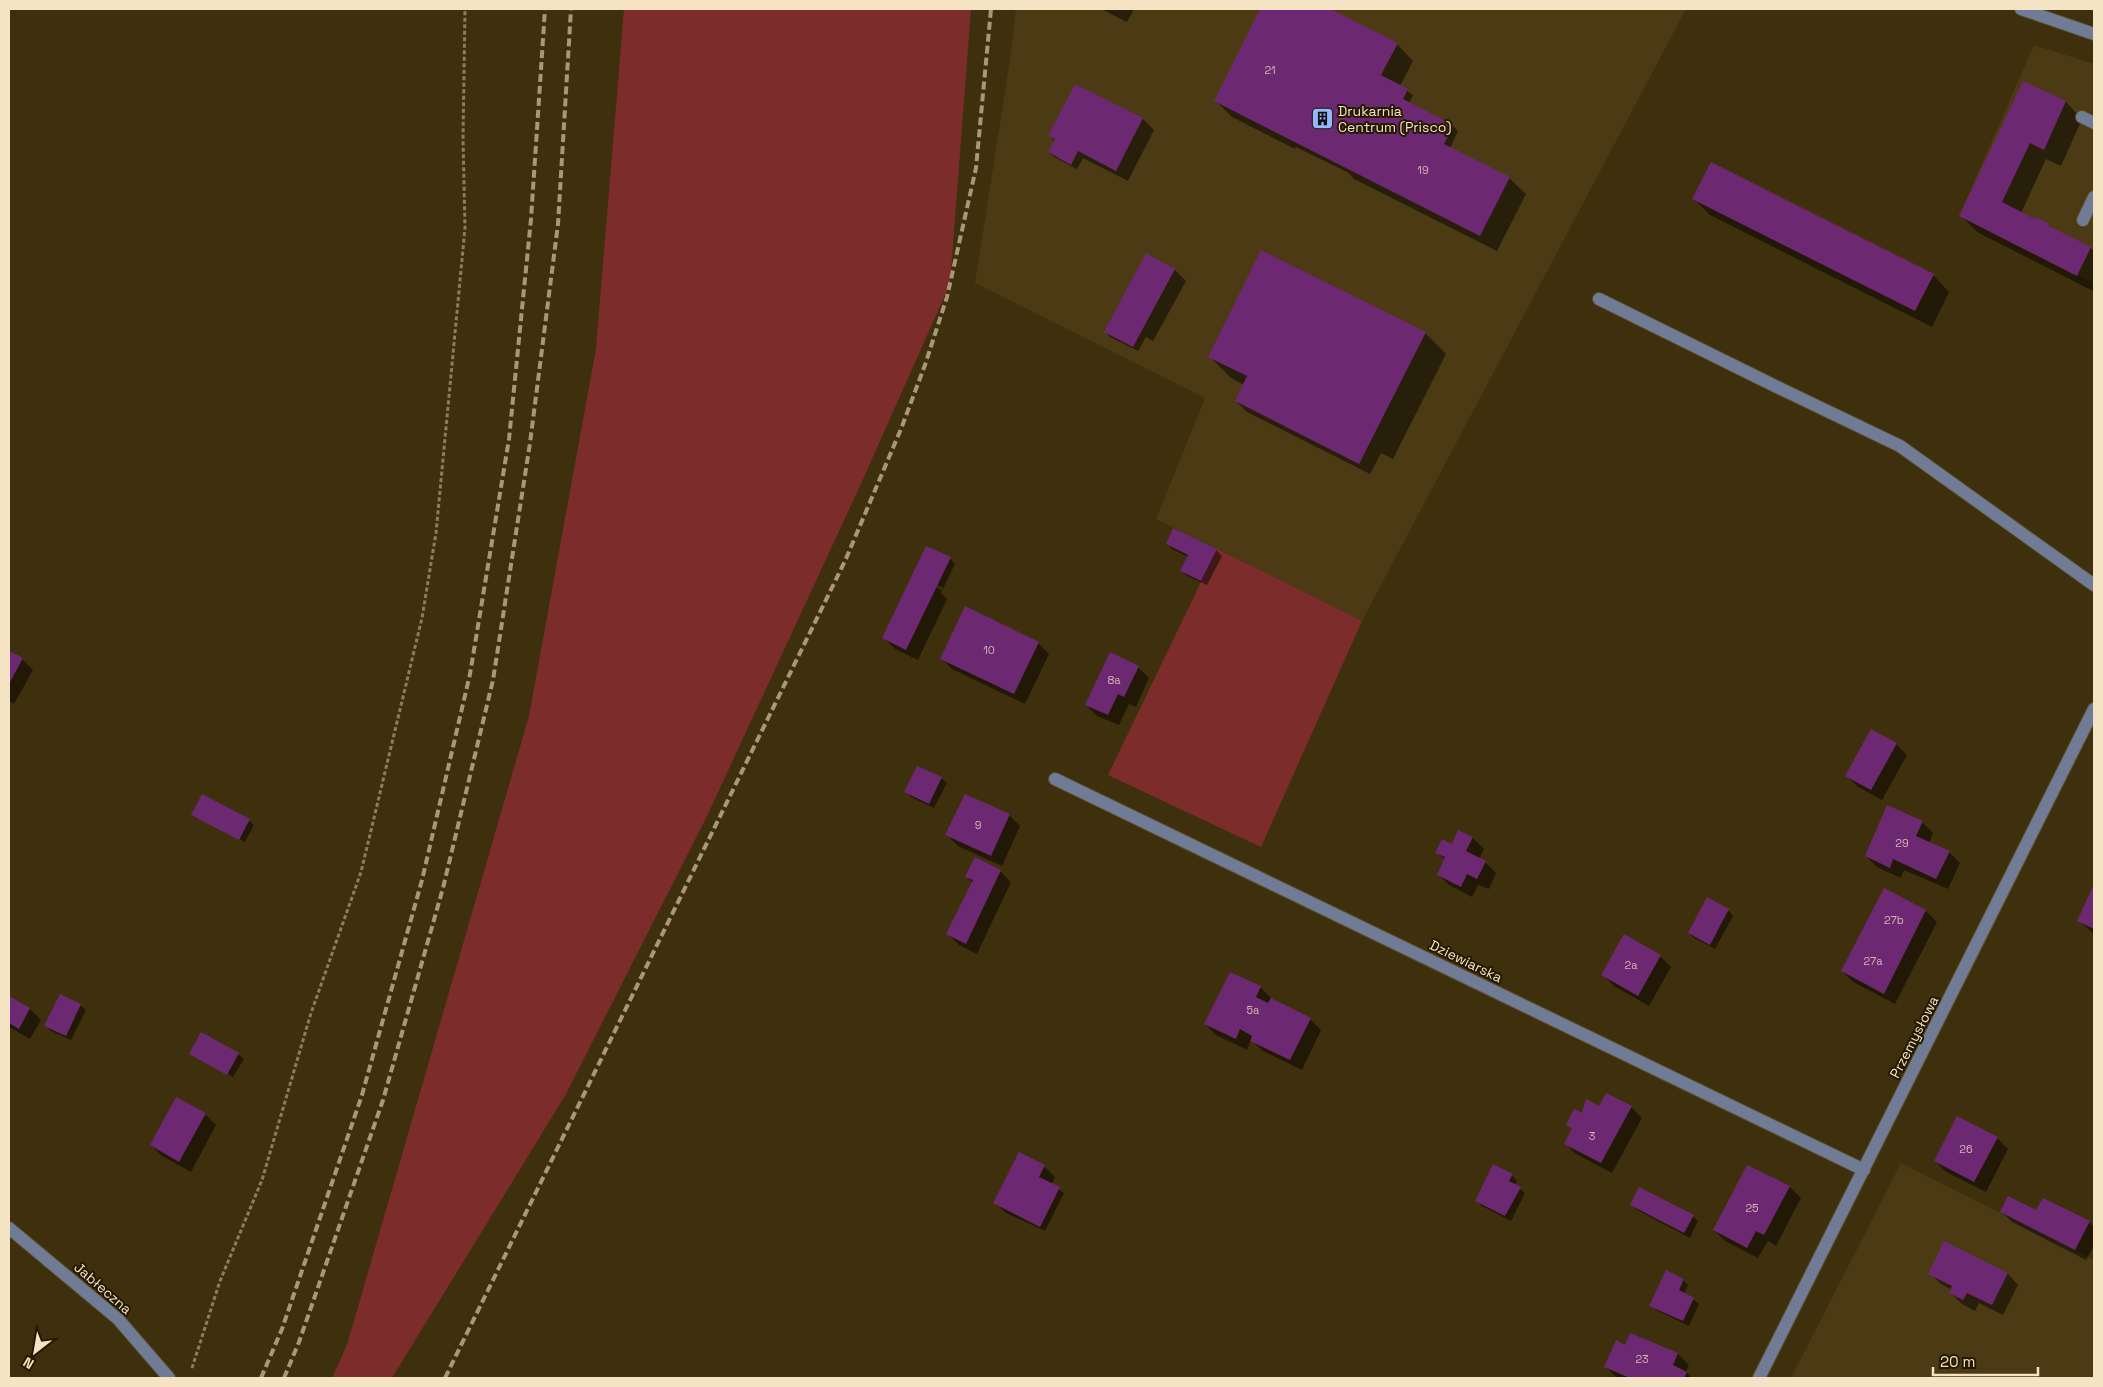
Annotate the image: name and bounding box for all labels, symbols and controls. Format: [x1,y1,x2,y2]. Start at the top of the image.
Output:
house number: 21 [1264,63,1276,77]
place label: Drukarnia Centrum (Prisco) [1338,102,1452,136]
building icon: Drukarnia Centrum (Prisco) [1310,107,1334,131]
house number: 19 [1417,163,1429,177]
house number: 10 [983,643,995,657]
house number: 8a [1107,673,1121,687]
house number: 9 [975,818,982,832]
house number: 29 [1895,836,1909,850]
house number: 27b [1884,913,1904,927]
street label: Dziewiarska [1427,936,1505,986]
house number: 27a [1863,954,1883,968]
house number: 2a [1625,958,1638,972]
street label: Przemysłowa [1886,993,1942,1081]
house number: 5a [1247,1003,1260,1017]
house number: 3 [1589,1129,1596,1143]
house number: 26 [1959,1142,1973,1156]
house number: 25 [1745,1201,1759,1215]
street label: Jabłeczna [70,1258,136,1318]
north arrow [10,1327,60,1377]
scale bar [1933,1344,2038,1376]
house number: 23 [1635,1352,1649,1366]
text: 20 m [1940,1352,1975,1371]
text: N [20,1353,37,1373]

